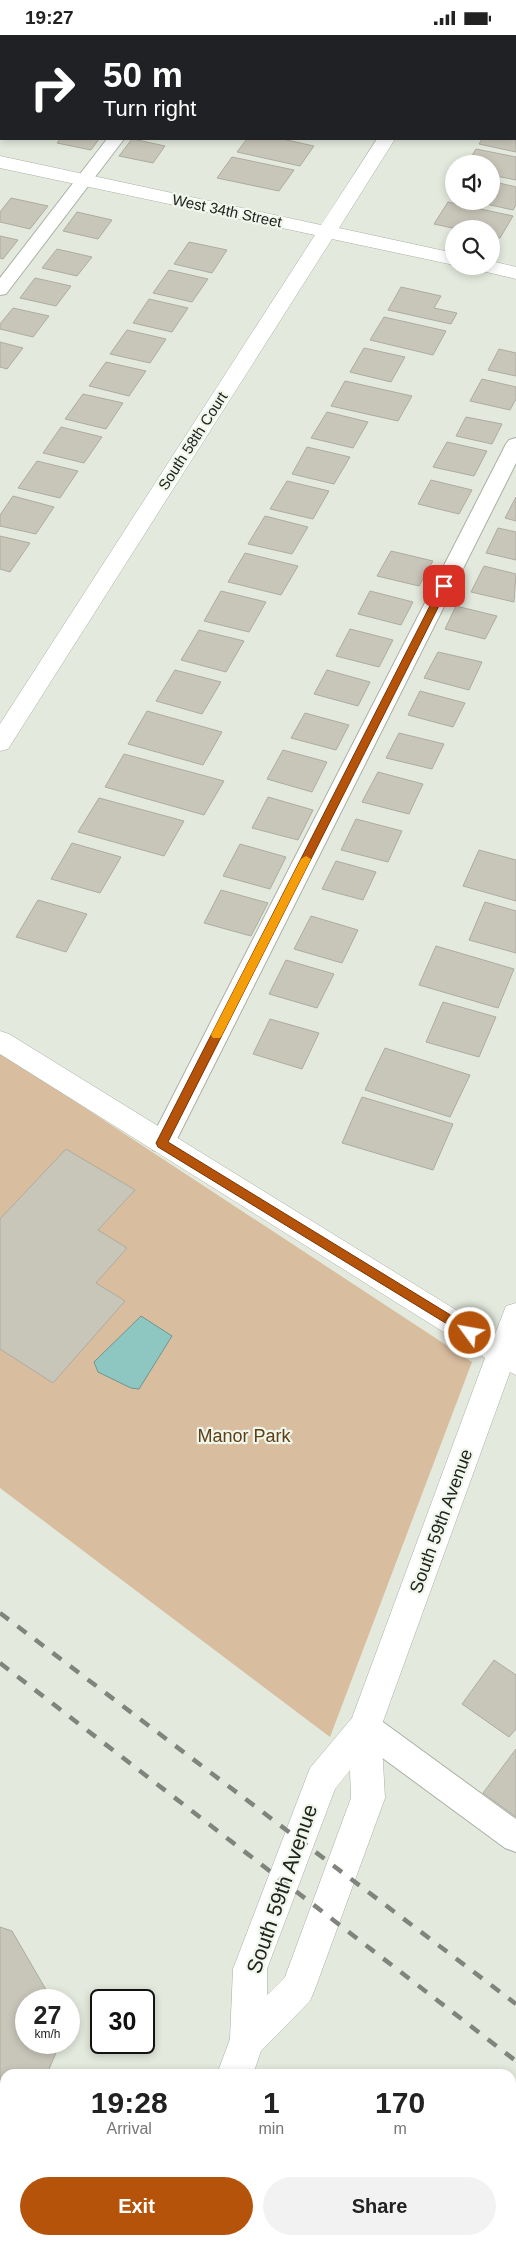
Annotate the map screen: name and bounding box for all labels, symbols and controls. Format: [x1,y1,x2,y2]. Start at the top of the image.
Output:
text: 19:27 [25,7,74,28]
icon: right [20,55,85,120]
text: 50 m [103,55,183,94]
text: Turn right [103,96,196,121]
map controls [445,155,500,275]
button: sound [445,155,500,210]
street label: West 34th Street [171,191,284,231]
button: search [445,220,500,275]
street label: South 58th Court [155,388,231,493]
pin [423,565,465,607]
icon: arrive [430,572,458,600]
position arrow [443,1306,495,1358]
park label: Manor Park [197,1426,292,1446]
street label: South 59th Avenue [406,1446,476,1596]
street label: South 59th Avenue [242,1801,321,1976]
speed limit sign: 30 [90,1989,155,2054]
text: 27 [34,2001,61,2029]
text: km/h [34,2027,61,2041]
text: 19:28 [91,2086,168,2119]
text: 1 [263,2086,280,2119]
text: 170 [375,2086,425,2119]
text: Arrival [107,2120,152,2137]
text: min [258,2120,284,2137]
text: m [393,2120,407,2137]
button: Exit [20,2177,253,2235]
button: Share [263,2177,496,2235]

